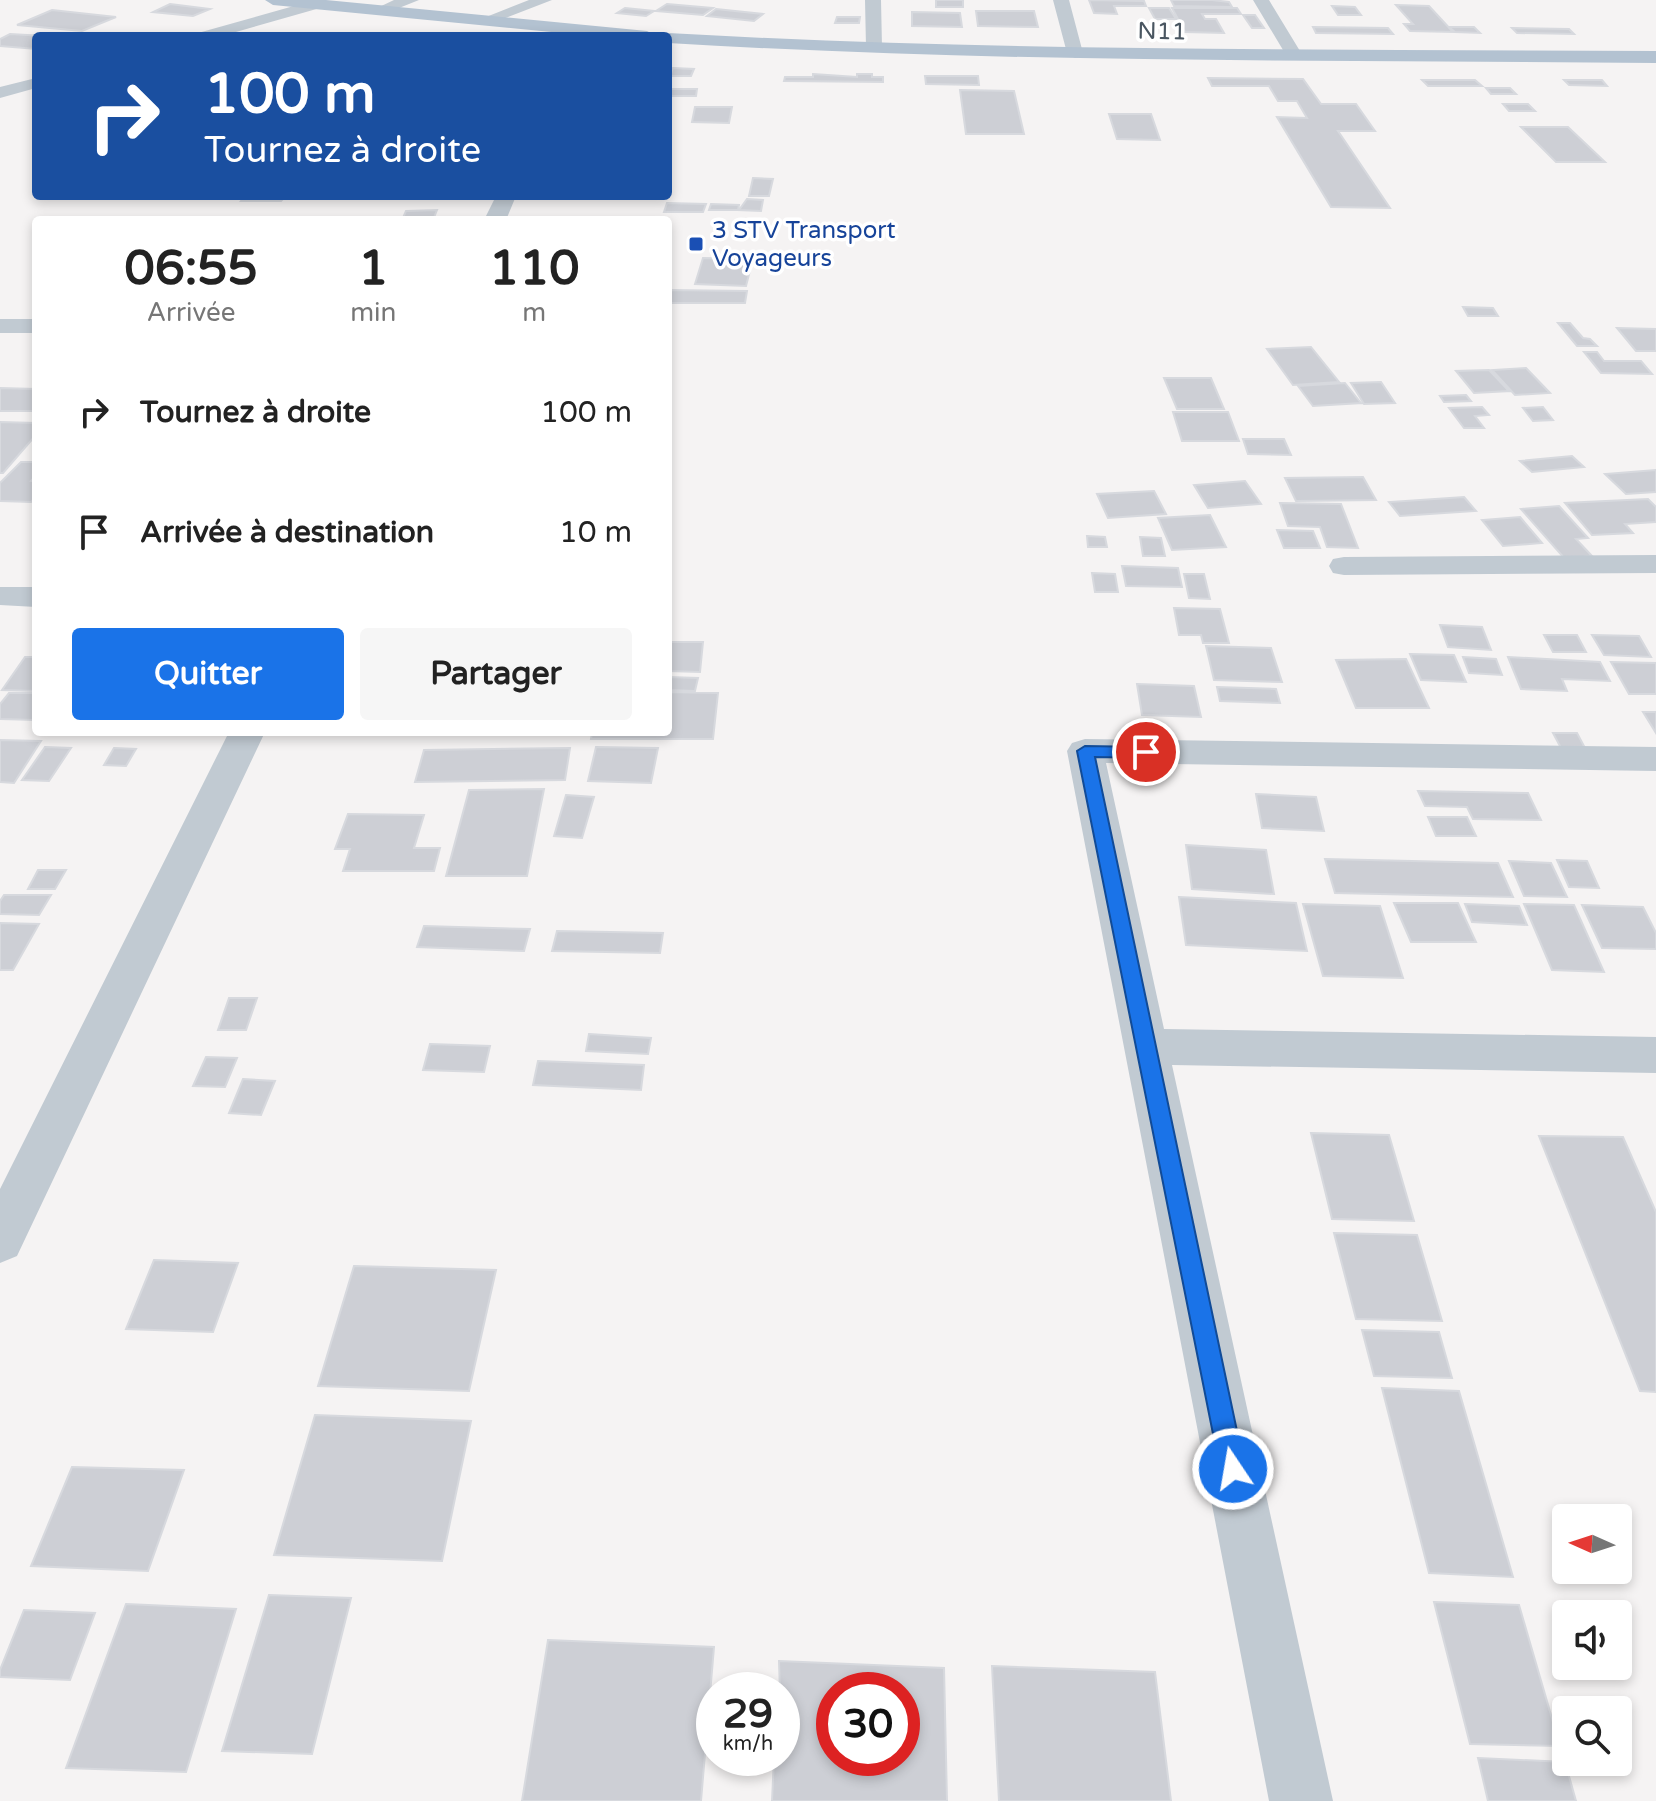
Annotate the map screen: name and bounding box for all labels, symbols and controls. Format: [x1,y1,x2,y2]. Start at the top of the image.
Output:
street label: N11 [1137,17,1187,46]
text: 100 m [204,61,375,128]
icon: right [72,64,176,168]
text: Tournez à droite [204,129,481,172]
place label: 3 STV Transport Voyageurs [712,216,896,273]
marker: 3 STV Transport Voyageurs [687,235,705,253]
text: 06:55 [125,240,258,298]
text: 1 [358,240,388,298]
text: 110 [489,240,579,298]
text: Arrivée [147,297,235,328]
text: min [350,297,396,328]
text: m [522,297,546,328]
icon: right [72,390,116,434]
text: Tournez à droite [140,394,371,431]
text: 100 m [540,394,632,431]
icon: arrive [72,510,116,554]
text: Arrivée à destination [140,514,434,551]
text: 10 m [559,514,632,551]
button: Quitter [72,628,344,720]
button: Partager [360,628,632,720]
pin [1112,718,1180,786]
icon: arrive [1124,730,1168,774]
position arrow [1191,1427,1275,1511]
north arrow [1552,1504,1632,1584]
map controls [1552,1504,1632,1776]
button: sound [1552,1600,1632,1680]
speed limit sign: 30 [816,1672,920,1776]
text: 29 [723,1690,773,1738]
button: search [1552,1696,1632,1776]
text: km/h [723,1732,773,1756]

